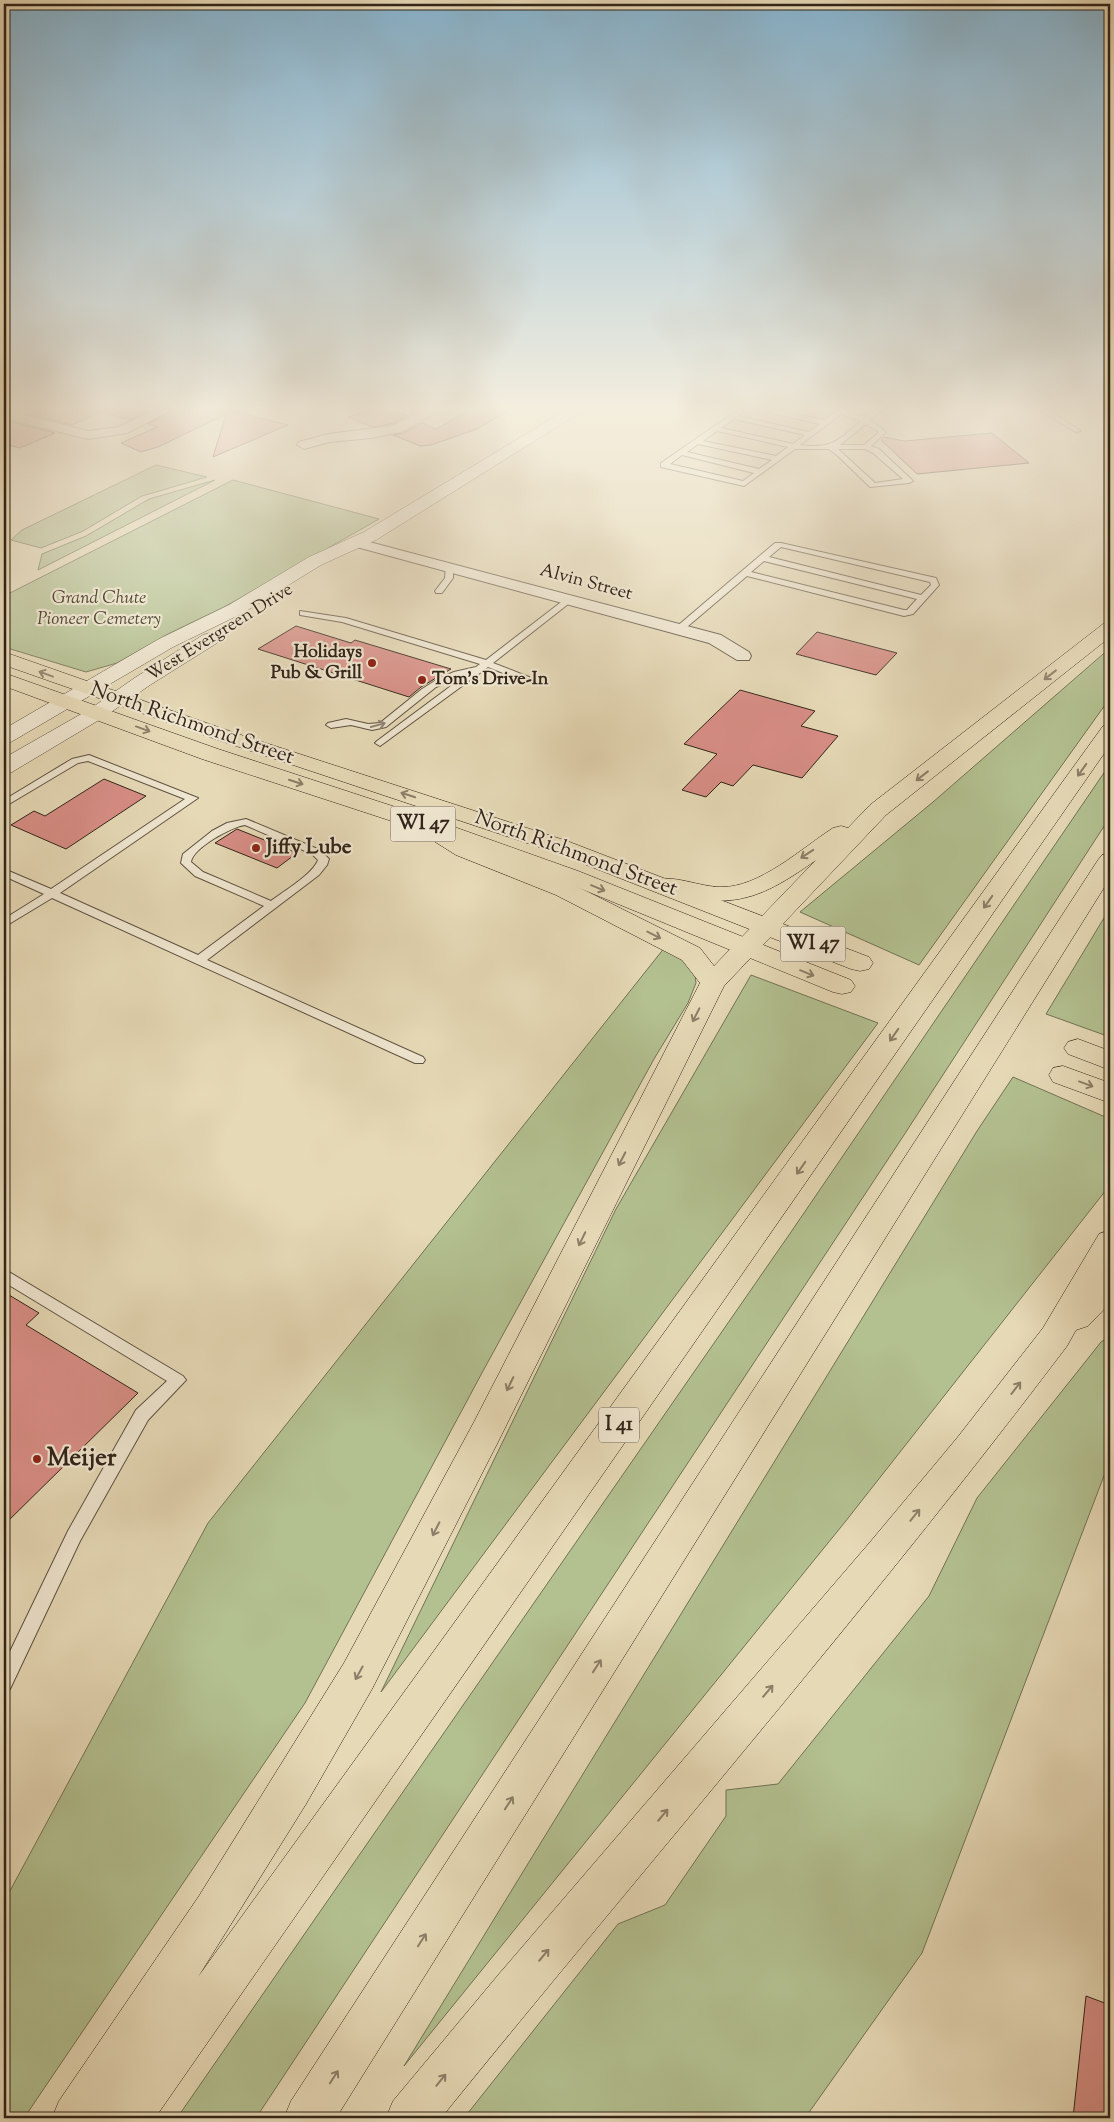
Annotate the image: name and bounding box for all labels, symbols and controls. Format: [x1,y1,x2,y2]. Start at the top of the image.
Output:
street label: Alvin Street [537,558,635,608]
street label: West Evergreen Drive [142,577,298,689]
park label: Grand Chute Pioneer Cemetery [37,586,161,633]
place label: Holidays Pub & Grill [271,640,363,687]
marker: Holidays Pub & Grill [366,657,378,669]
place label: Tom's Drive-In [432,667,549,693]
one-way arrow [39,668,55,678]
one-way arrow [1043,670,1057,680]
marker: Tom's Drive-In [416,674,428,686]
street label: North Richmond Street [86,675,298,773]
one-way arrow [370,720,386,730]
one-way arrow [134,725,150,734]
one-way arrow [1077,763,1087,777]
one-way arrow [916,770,929,781]
one-way arrow [288,778,304,787]
one-way arrow [400,790,416,800]
street label: North Richmond Street [470,803,682,905]
road number: WI 47 [390,806,456,842]
place label: Jiffy Lube [264,833,352,863]
marker: Jiffy Lube [250,842,262,854]
one-way arrow [801,850,815,860]
one-way arrow [590,884,605,893]
one-way arrow [983,895,993,909]
road number: WI 47 [780,926,846,962]
one-way arrow [646,931,661,940]
one-way arrow [799,968,814,978]
one-way arrow [691,1007,700,1022]
one-way arrow [889,1028,899,1042]
one-way arrow [1078,1080,1094,1089]
one-way arrow [617,1152,627,1167]
one-way arrow [796,1161,806,1175]
one-way arrow [577,1231,586,1246]
one-way arrow [505,1377,515,1392]
one-way arrow [1010,1382,1021,1395]
road number: I 41 [599,1408,639,1442]
place label: Meijer [47,1441,117,1477]
marker: Meijer [31,1453,43,1465]
one-way arrow [910,1509,921,1522]
one-way arrow [431,1521,440,1536]
one-way arrow [592,1660,602,1674]
one-way arrow [354,1665,364,1679]
one-way arrow [762,1685,773,1698]
one-way arrow [504,1797,514,1811]
one-way arrow [657,1809,668,1822]
one-way arrow [417,1934,427,1948]
one-way arrow [539,1949,550,1962]
one-way arrow [329,2071,339,2085]
one-way arrow [436,2074,447,2087]

